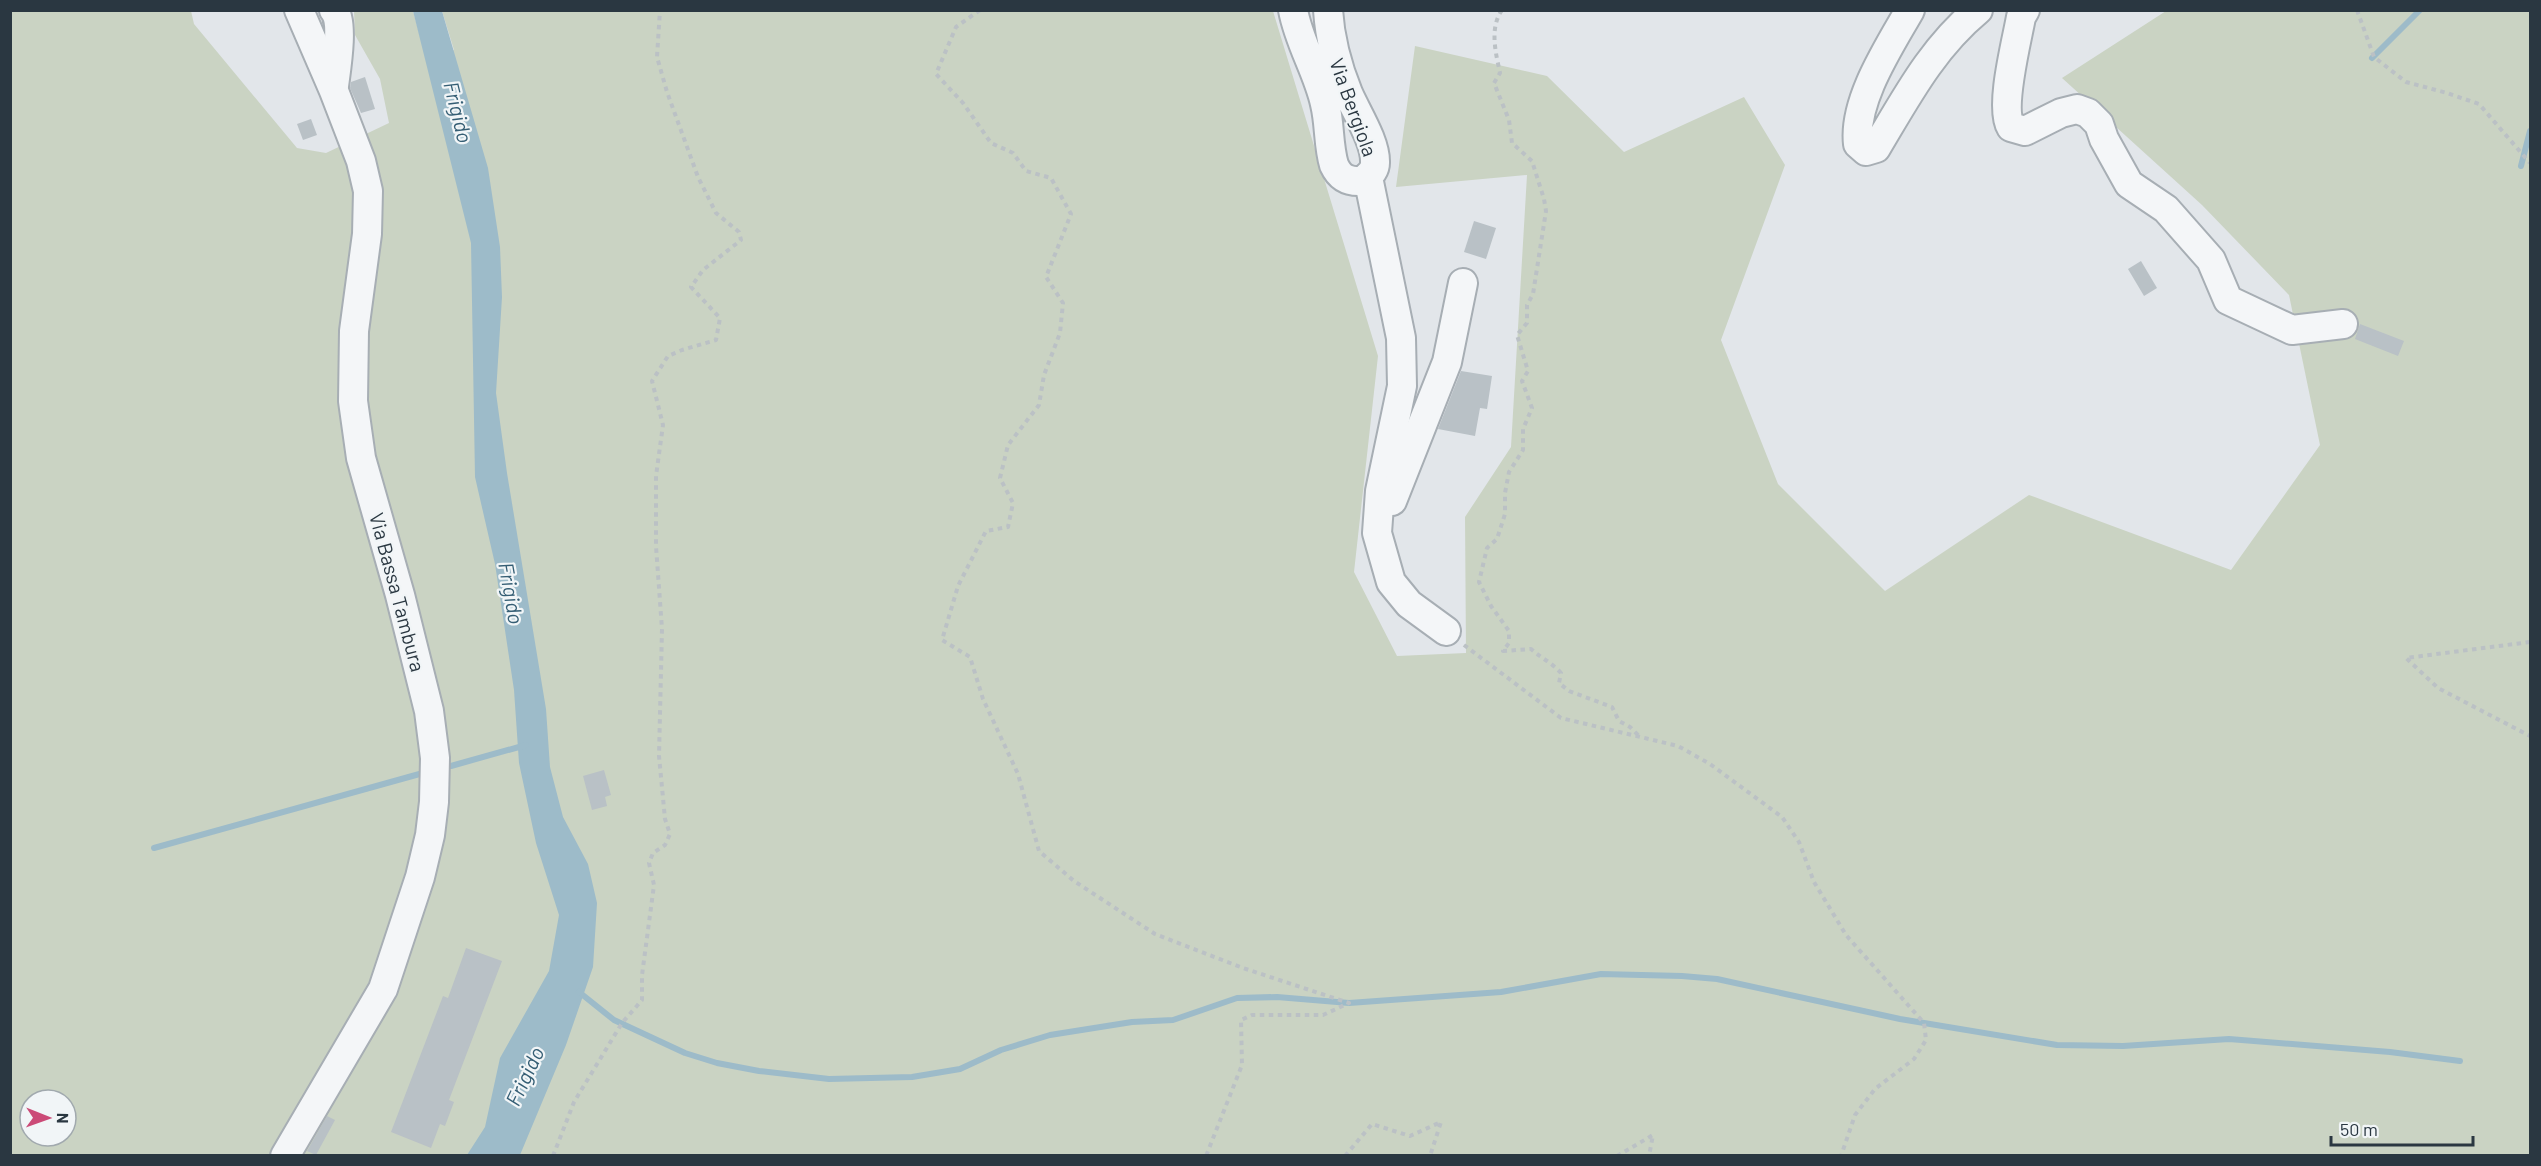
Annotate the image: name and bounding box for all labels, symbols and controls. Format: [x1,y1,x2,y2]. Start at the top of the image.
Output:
street label: Via Bergiola [1325,55,1383,159]
water label: Frigido [439,79,479,145]
street label: Via Bassa Tambura [365,510,431,674]
water label: Frigido [494,560,530,626]
water label: Frigido [500,1043,548,1109]
north arrow [18,1088,78,1148]
scale bar [2331,1109,2474,1147]
text: N [54,1113,73,1124]
text: 50 m [2340,1118,2378,1140]

